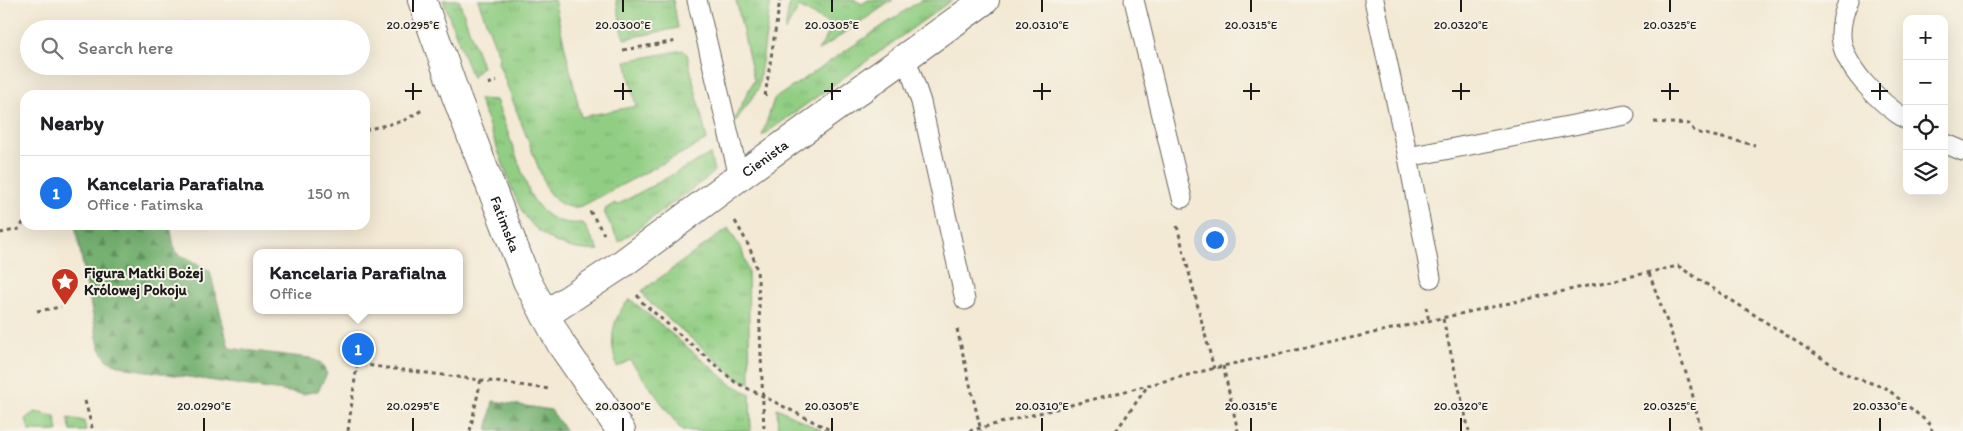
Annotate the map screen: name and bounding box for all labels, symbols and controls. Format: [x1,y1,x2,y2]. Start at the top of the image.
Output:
map controls [1903,15,1948,195]
button: + [1903,15,1948,60]
text: 20.0295°E [386,18,440,32]
text: 20.0300°E [595,18,651,32]
text: 20.0305°E [805,18,860,32]
text: 20.0310°E [1015,18,1069,32]
text: 20.0315°E [1225,18,1278,32]
text: 20.0320°E [1434,18,1489,32]
text: 20.0325°E [1643,18,1697,32]
search box [20,20,370,75]
icon: search [38,34,66,62]
text: Search here [78,36,173,59]
button: − [1903,60,1948,105]
button: locate [1903,105,1948,150]
text: Nearby [40,110,104,135]
street label: Cienista [738,135,792,181]
button: layers [1903,150,1948,195]
text: Kancelaria Parafialna [87,172,264,195]
text: 1 [52,184,60,203]
text: 150 m [307,184,350,203]
street label: Fatimska [486,193,524,255]
text: Office · Fatimska [87,195,203,214]
your location [1202,227,1228,253]
popup [253,249,463,314]
text: Kancelaria Parafialna [270,261,446,284]
place label: Figura Matki Bożej Królowej Pokoju [84,264,204,300]
place icon: Figura Matki Bożej Królowej Pokoju [50,267,80,306]
text: Office [270,284,312,303]
pin: 1 [342,330,374,368]
text: 20.0290°E [177,399,231,413]
text: 20.0295°E [386,399,440,413]
text: 20.0300°E [595,399,651,413]
text: 20.0305°E [805,399,860,413]
text: 20.0310°E [1015,399,1069,413]
text: 20.0315°E [1225,399,1278,413]
text: 20.0320°E [1434,399,1489,413]
text: 20.0325°E [1643,399,1697,413]
text: 20.0330°E [1853,399,1908,413]

